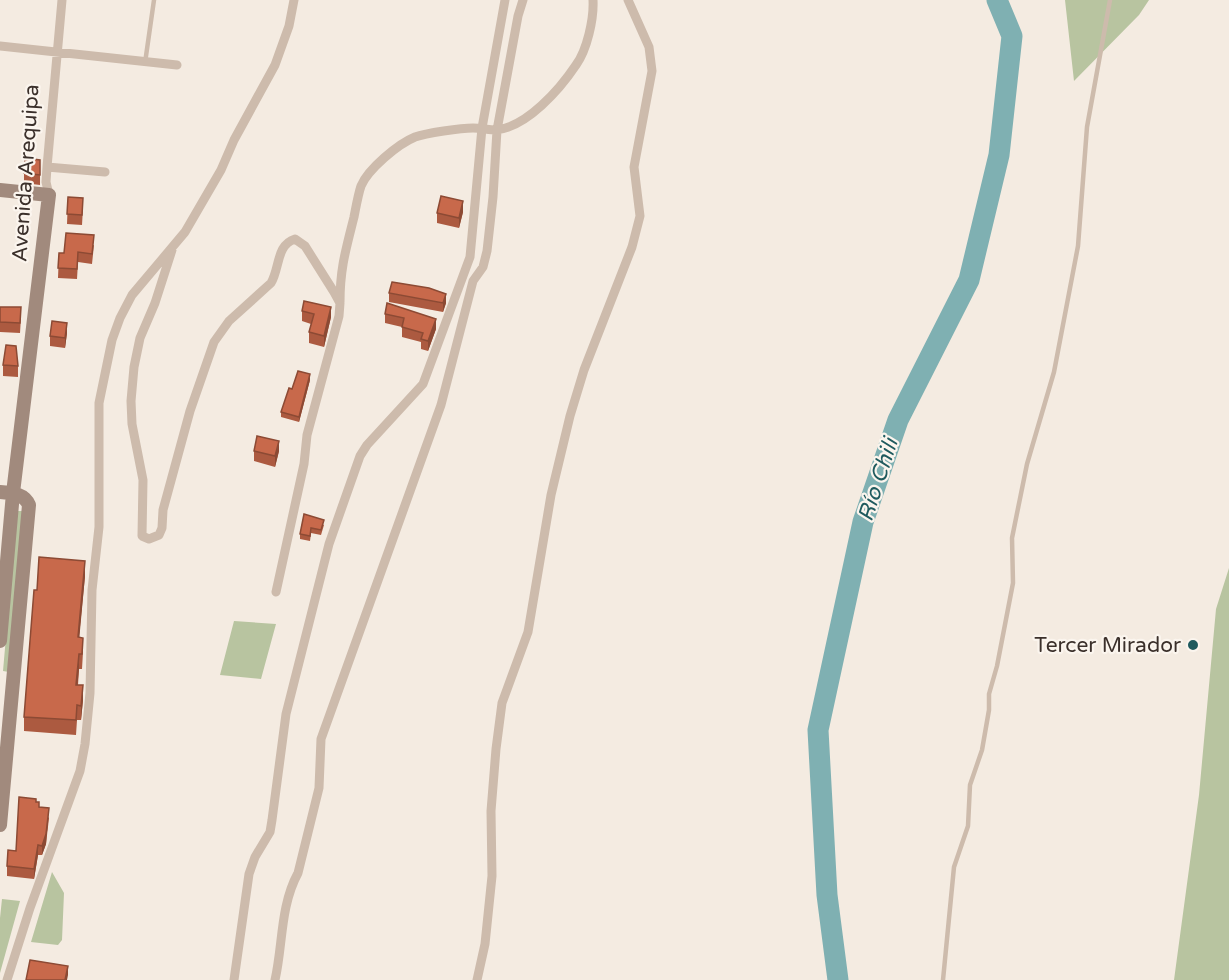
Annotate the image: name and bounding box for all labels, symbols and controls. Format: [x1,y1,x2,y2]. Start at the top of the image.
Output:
street label: Avenida Arequipa [7,83,45,263]
water label: Río Chili [852,433,904,525]
place label: Tercer Mirador [1034,633,1181,658]
marker: Tercer Mirador [1186,638,1200,652]

